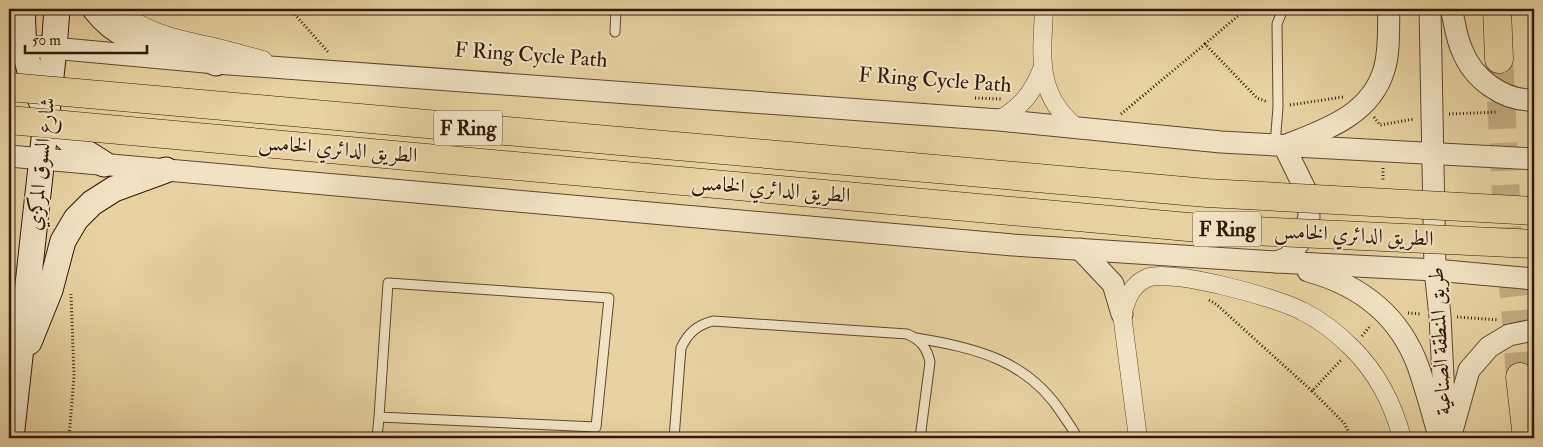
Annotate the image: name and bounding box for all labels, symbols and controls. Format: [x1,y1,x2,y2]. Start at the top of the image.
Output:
scale bar [25,22,148,54]
text: 50 m [32,31,61,50]
street label: F Ring Cycle Path [454,36,608,74]
street label: F Ring Cycle Path [858,61,1012,99]
street label: شارع السوق المركزي [21,96,65,232]
road number: F Ring [434,110,502,146]
street label: الطريق الدائري الخامس [257,129,419,171]
street label: الطريق الدائري الخامس [690,169,852,211]
road number: F Ring [1193,212,1261,246]
street label: الطريق الدائري الخامس [1274,217,1434,255]
street label: طريق المنطقة الصناعية [1423,266,1457,416]

